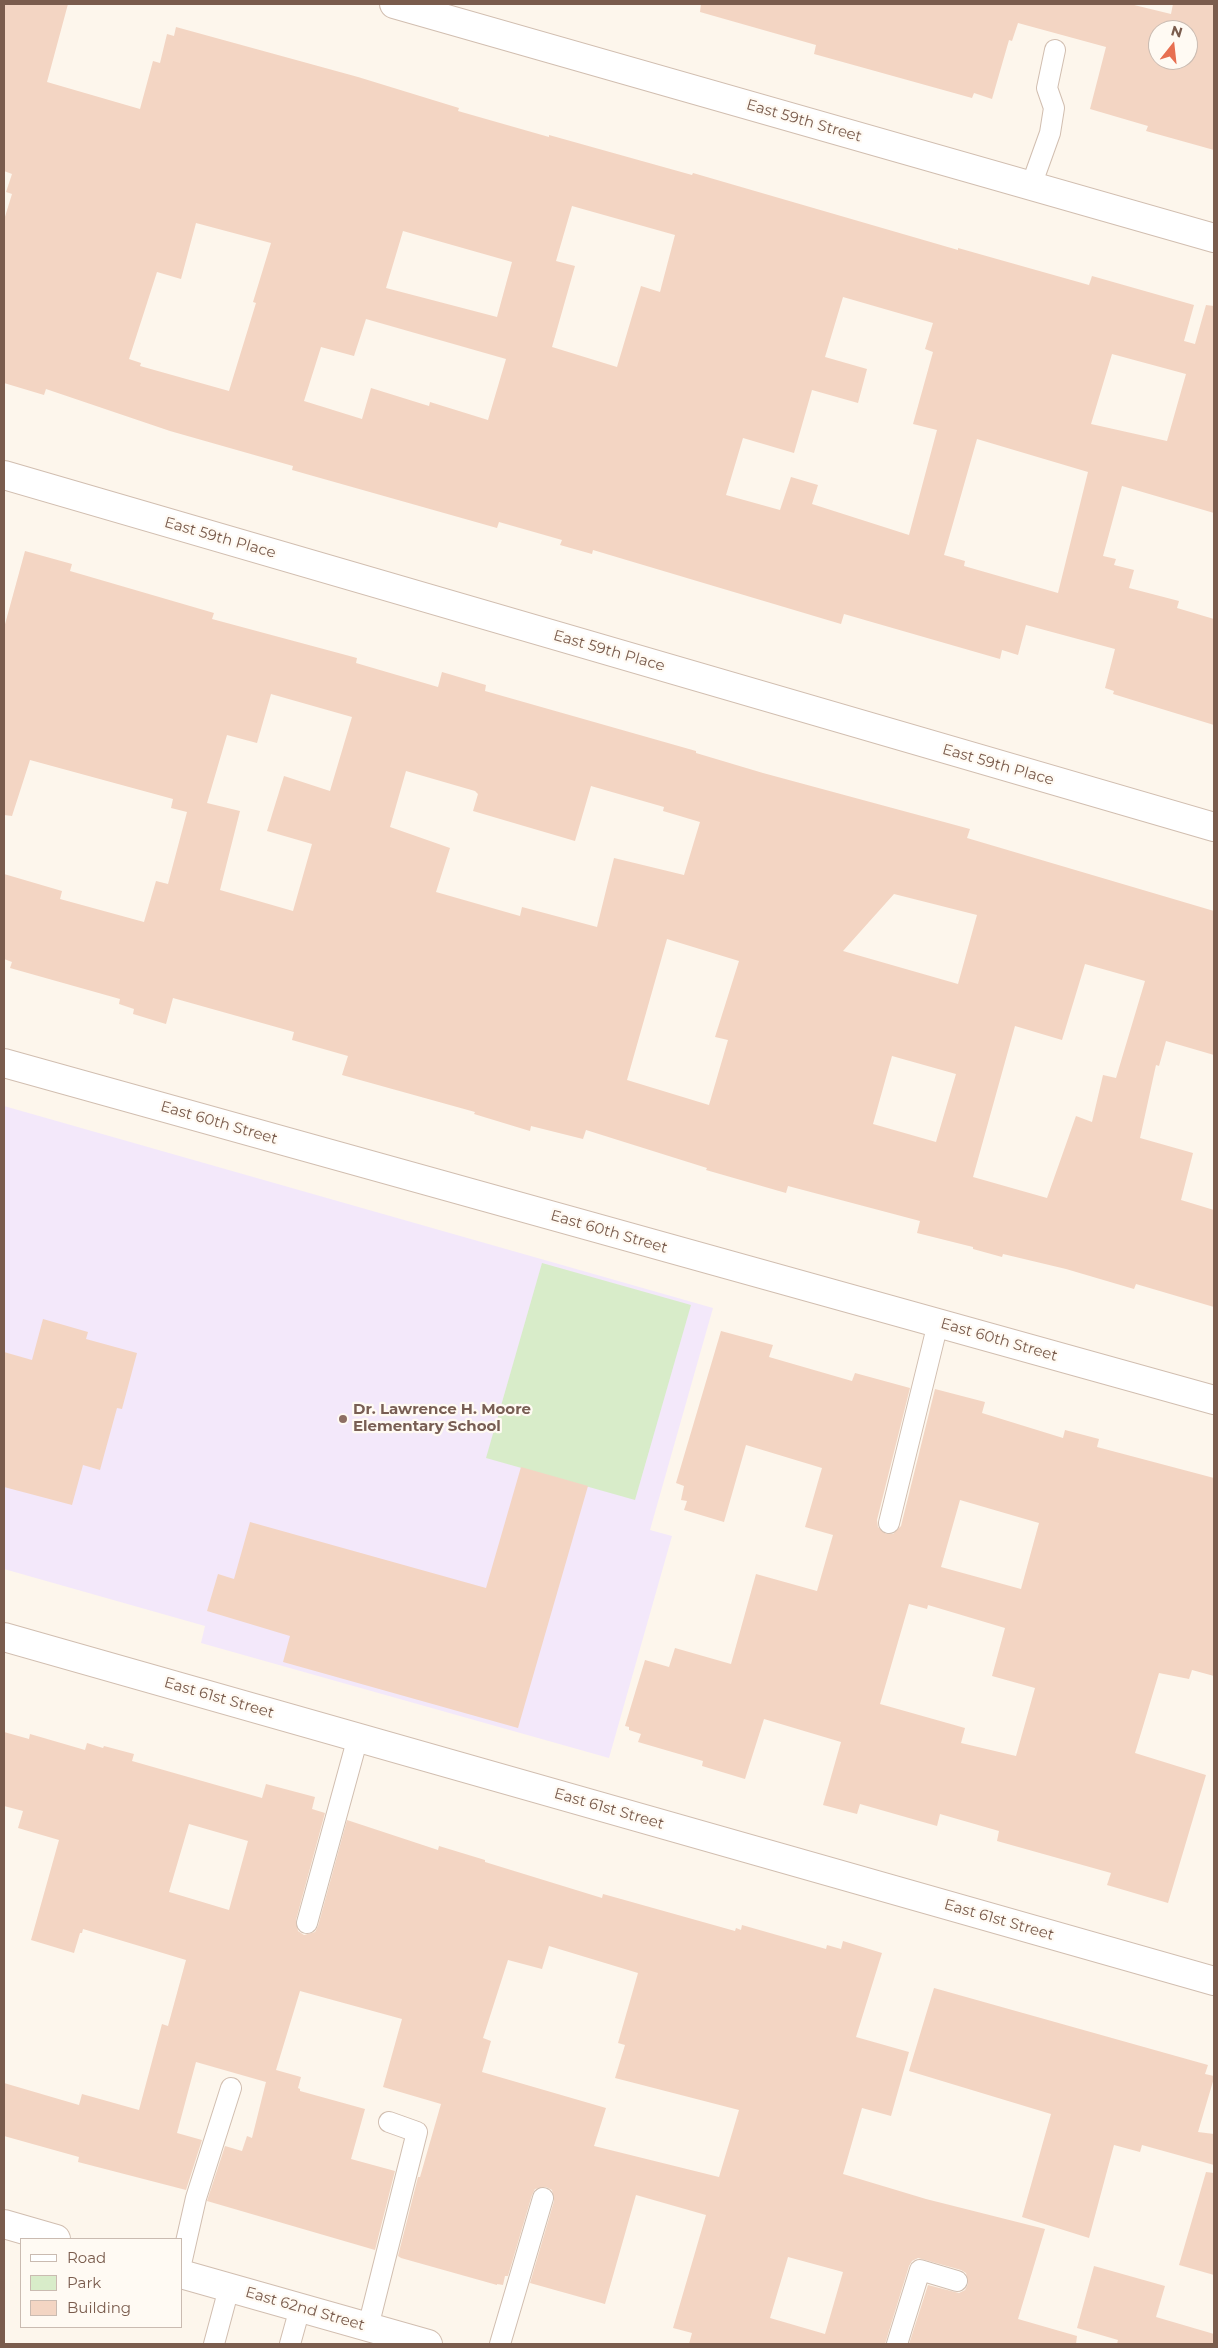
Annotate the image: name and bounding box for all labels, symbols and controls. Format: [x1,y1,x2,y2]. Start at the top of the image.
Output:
north arrow [1148,20,1198,70]
text: N [1169,21,1185,42]
street label: East 59th Street [744,96,864,146]
street label: East 59th Place [162,513,278,563]
street label: East 59th Place [551,626,667,676]
street label: East 59th Place [940,740,1056,790]
street label: East 60th Street [158,1098,280,1148]
street label: East 60th Street [548,1207,670,1257]
street label: East 60th Street [938,1315,1060,1365]
place label: Dr. Lawrence H. Moore Elementary School [353,1401,531,1436]
marker: Dr. Lawrence H. Moore Elementary School [337,1413,349,1425]
street label: East 61st Street [162,1674,276,1722]
street label: East 61st Street [552,1785,666,1833]
street label: East 61st Street [942,1896,1056,1944]
legend [20,2238,182,2328]
text: Road [67,2248,106,2267]
text: Park [67,2273,101,2292]
street label: East 62nd Street [243,2283,367,2335]
text: Building [67,2298,131,2317]

